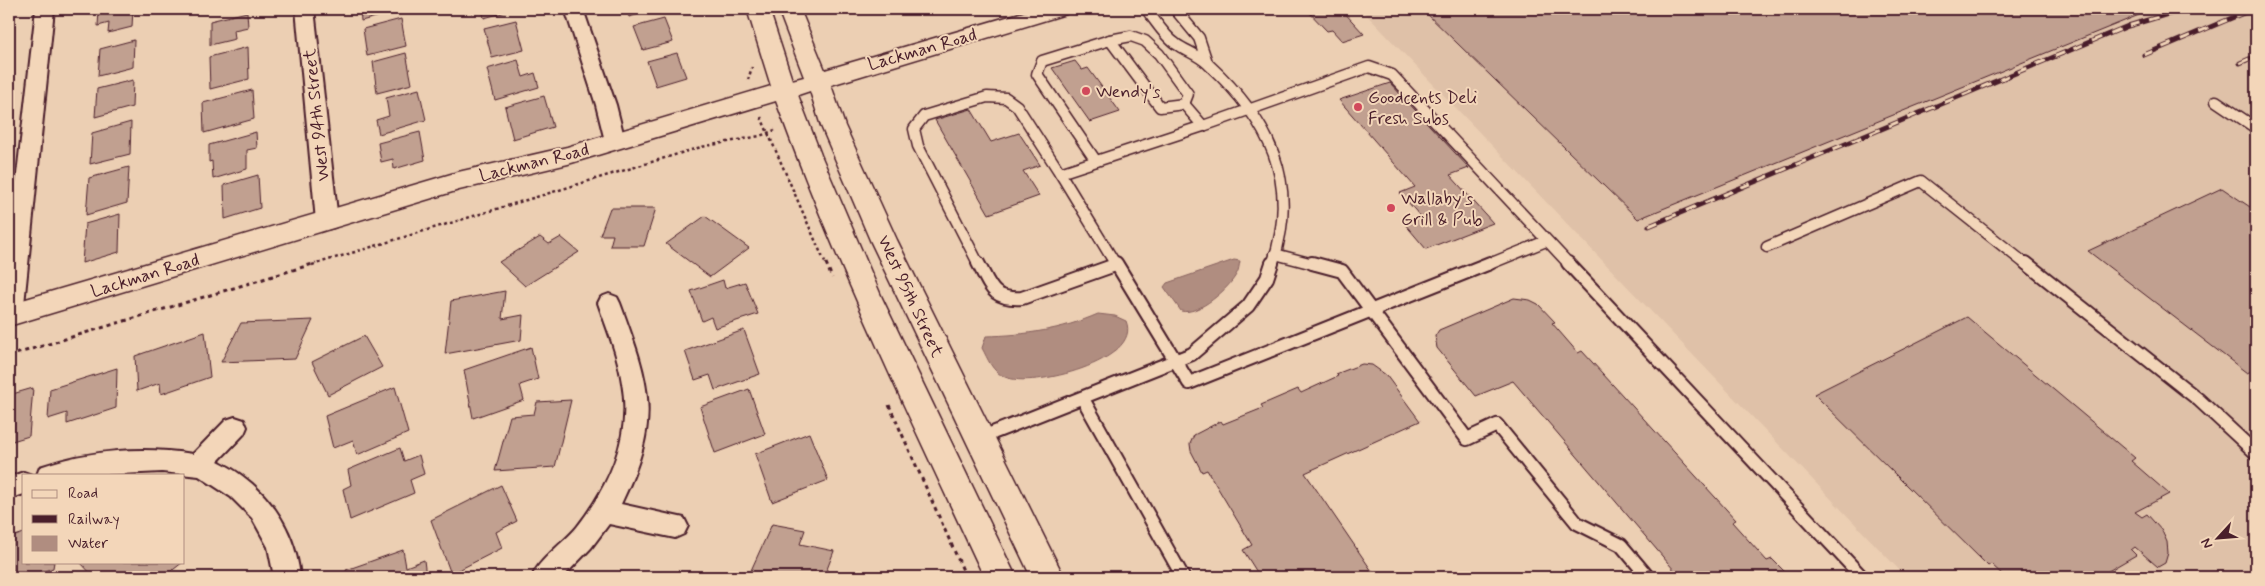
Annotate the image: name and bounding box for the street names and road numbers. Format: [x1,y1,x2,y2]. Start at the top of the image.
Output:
street label: Lackman Road [865,23,980,77]
street label: West 94th Street [298,47,336,182]
street label: Lackman Road [477,138,592,188]
street label: West 95th Street [871,232,949,362]
street label: Lackman Road [88,248,203,304]

